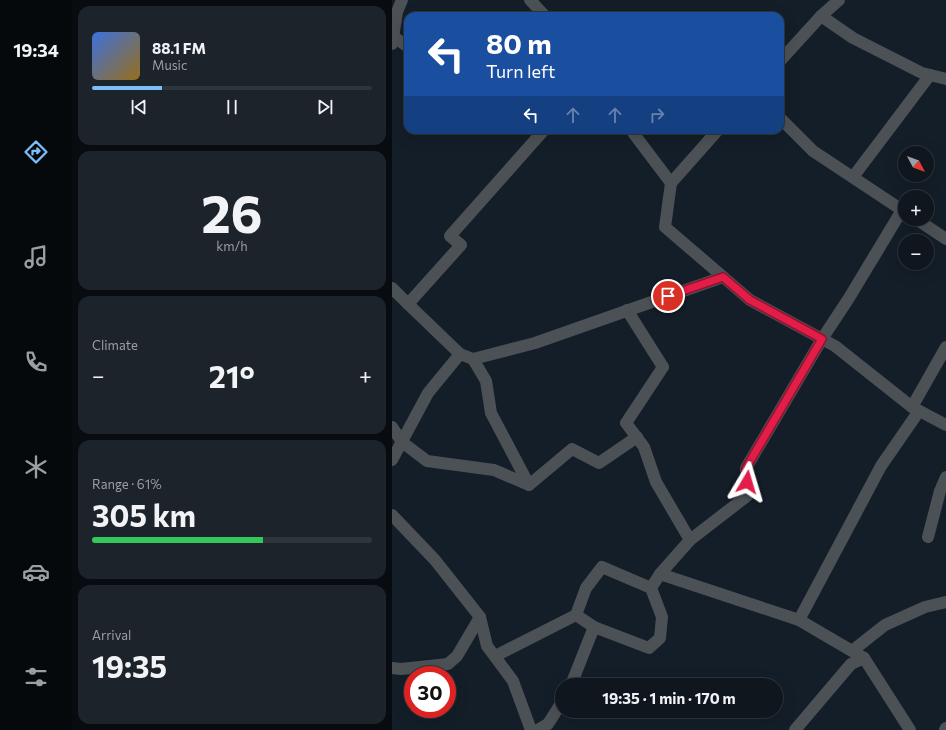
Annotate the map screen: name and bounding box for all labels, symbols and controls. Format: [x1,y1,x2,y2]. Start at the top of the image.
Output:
text: 80 m [486,26,552,60]
icon: left [420,28,472,80]
text: 19:34 [13,39,59,61]
text: 88.1 FM [152,39,206,57]
text: Music [152,57,187,73]
text: Turn left [486,60,555,82]
icon: previous [128,96,150,118]
icon: pause [221,96,243,118]
icon: next [314,96,336,118]
icon: left [520,104,542,126]
icon: ahead [562,104,584,126]
icon: ahead [604,104,626,126]
icon: right [646,104,668,126]
icon: directions [22,138,50,166]
north arrow [898,146,934,182]
map controls [898,146,934,270]
text: 26 [201,180,263,244]
button: + [898,190,934,226]
button: − [898,234,934,270]
text: km/h [216,238,248,254]
icon: music [22,243,50,271]
pin [651,279,685,313]
icon: arrive [657,285,679,307]
text: Climate [92,337,138,353]
icon: phone [22,348,50,376]
text: 21° [209,357,255,394]
text: − [92,362,105,389]
text: + [359,362,372,389]
icon: climate [22,453,50,481]
position arrow [726,461,768,503]
text: Range · 61% [92,476,162,492]
text: 305 km [92,496,196,533]
icon: car [22,558,50,586]
text: Arrival [92,627,131,643]
text: 19:35 [92,647,167,684]
icon: filters [22,663,50,691]
speed limit sign: 30 [404,666,456,718]
text: 19:35 · 1 min · 170 m [602,689,736,707]

